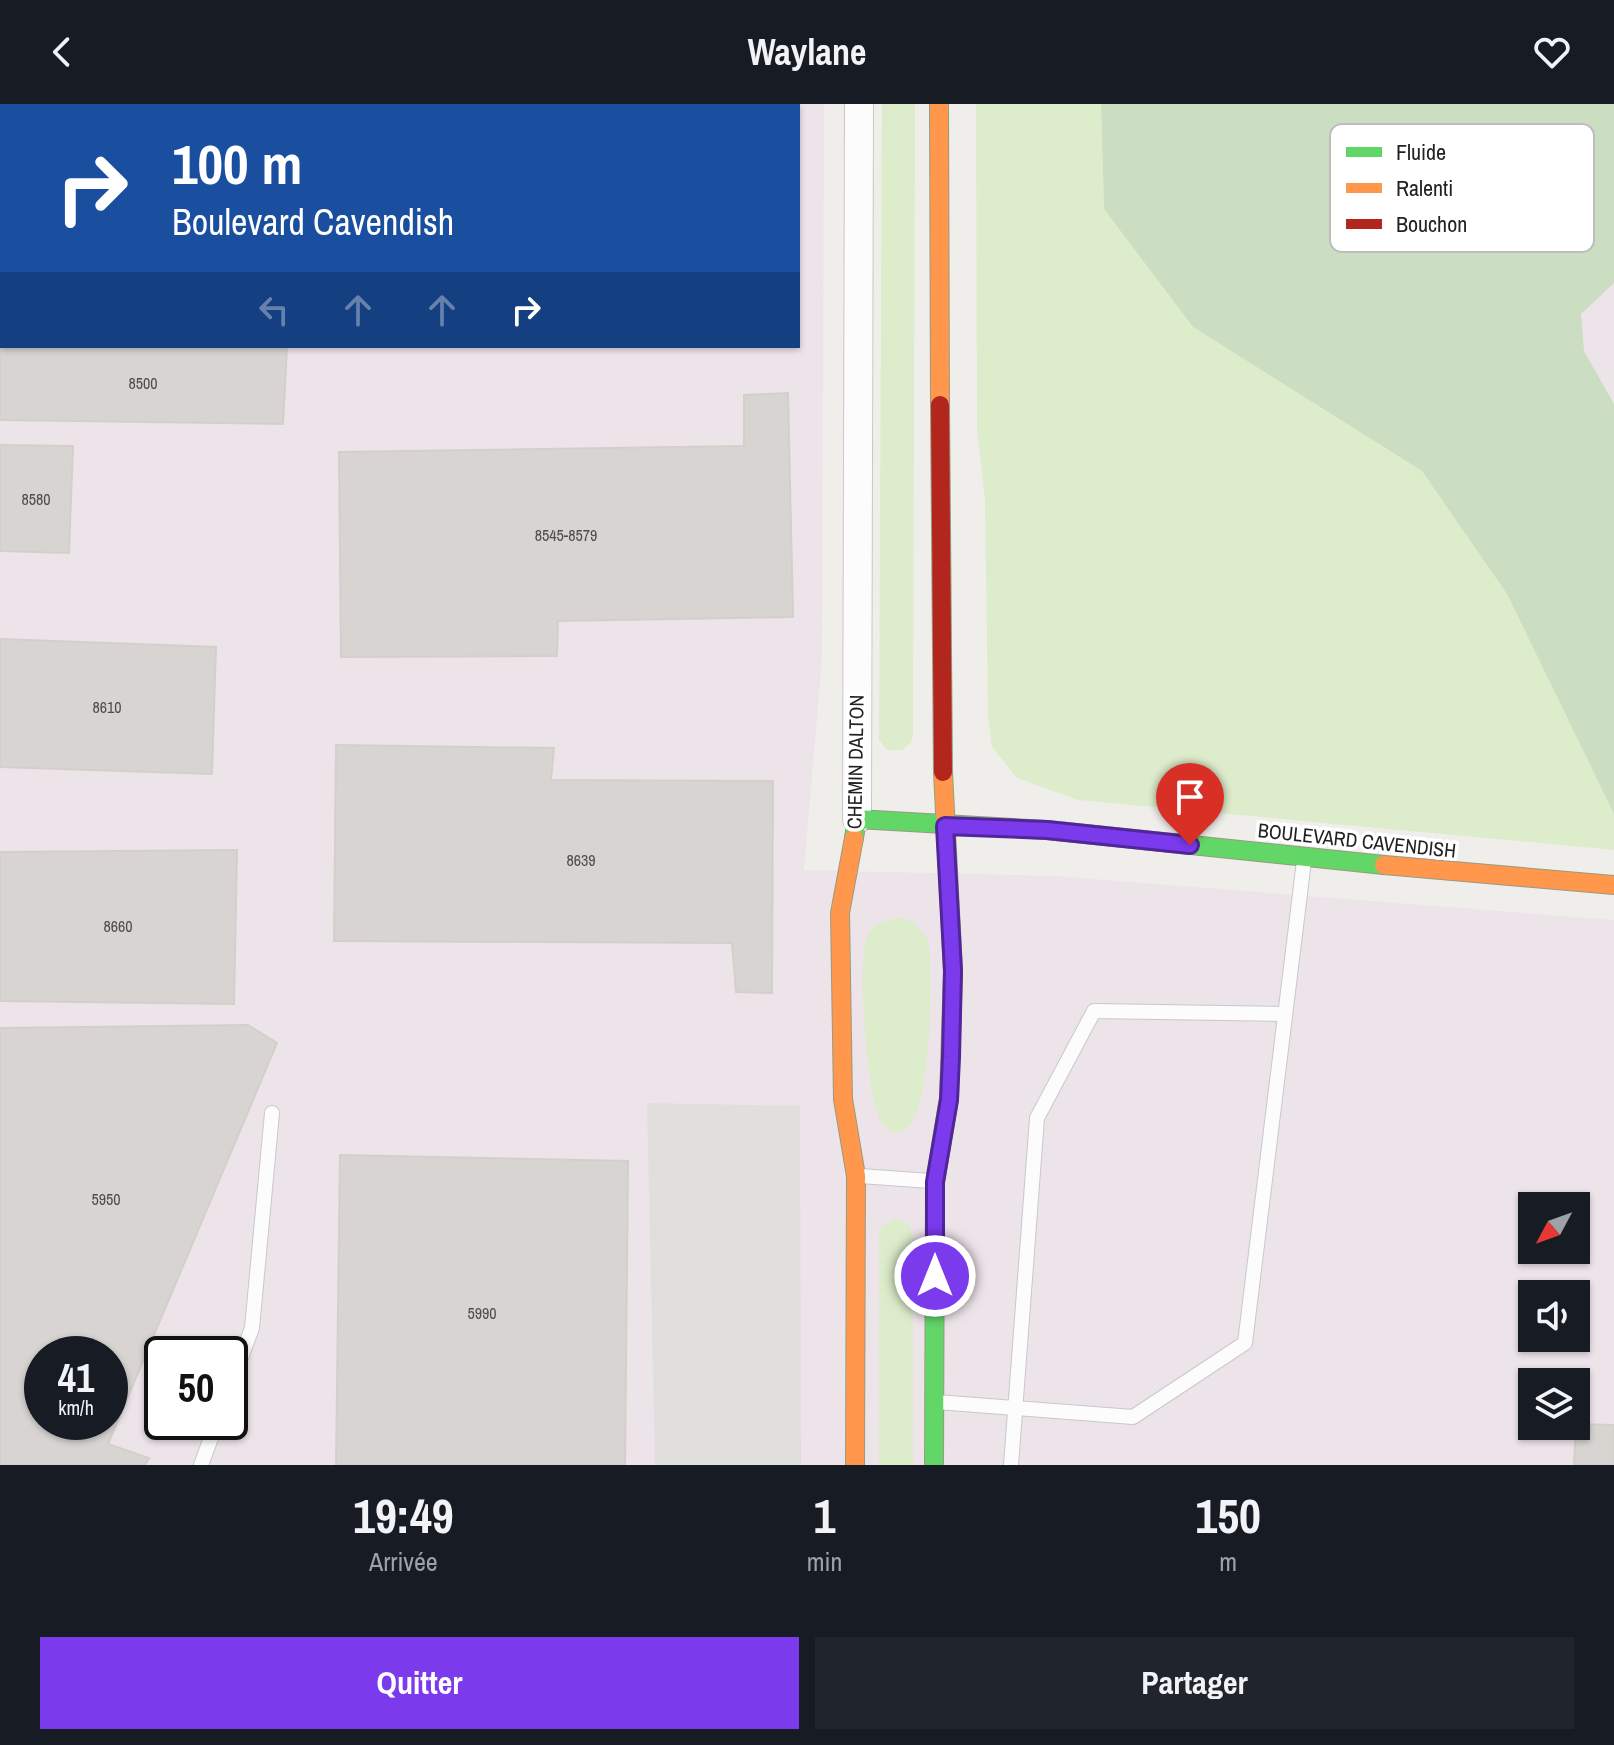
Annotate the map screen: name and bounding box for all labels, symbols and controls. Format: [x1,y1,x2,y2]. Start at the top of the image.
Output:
text: Waylane [748,28,866,76]
icon: back [40,30,84,74]
icon: heart [1530,30,1574,74]
legend [1330,124,1594,252]
text: 100 m [172,126,302,201]
icon: right [40,136,144,240]
text: Fluide [1396,137,1446,167]
text: Ralenti [1396,173,1453,203]
text: Boulevard Cavendish [172,198,454,246]
text: Bouchon [1396,209,1467,239]
icon: left [252,288,296,332]
icon: ahead [336,288,380,332]
icon: ahead [420,288,464,332]
icon: right [504,288,548,332]
house number: 8500 [128,372,158,394]
house number: 8580 [21,488,51,510]
house number: 8545-8579 [535,524,597,546]
street label: CHEMIN DALTON [840,695,870,829]
house number: 8610 [92,696,122,718]
pin [1156,763,1224,845]
icon: arrive [1168,775,1212,819]
street label: BOULEVARD CAVENDISH [1257,816,1457,864]
house number: 8639 [566,849,596,871]
house number: 8660 [103,915,133,937]
house number: 5950 [91,1188,121,1210]
north arrow [1518,1192,1590,1264]
map controls [1518,1192,1590,1440]
position arrow [893,1234,977,1318]
button: sound [1518,1280,1590,1352]
house number: 5990 [467,1302,497,1324]
speed limit sign: 50 [144,1336,248,1440]
text: 41 [58,1351,94,1404]
button: layers [1518,1368,1590,1440]
text: km/h [58,1394,94,1421]
text: 19:49 [353,1483,454,1548]
text: 1 [814,1483,835,1548]
text: 150 [1195,1483,1261,1548]
text: Arrivée [369,1544,438,1579]
text: min [807,1544,842,1579]
text: m [1219,1544,1237,1579]
button: Quitter [40,1637,799,1729]
button: Partager [815,1637,1574,1729]

